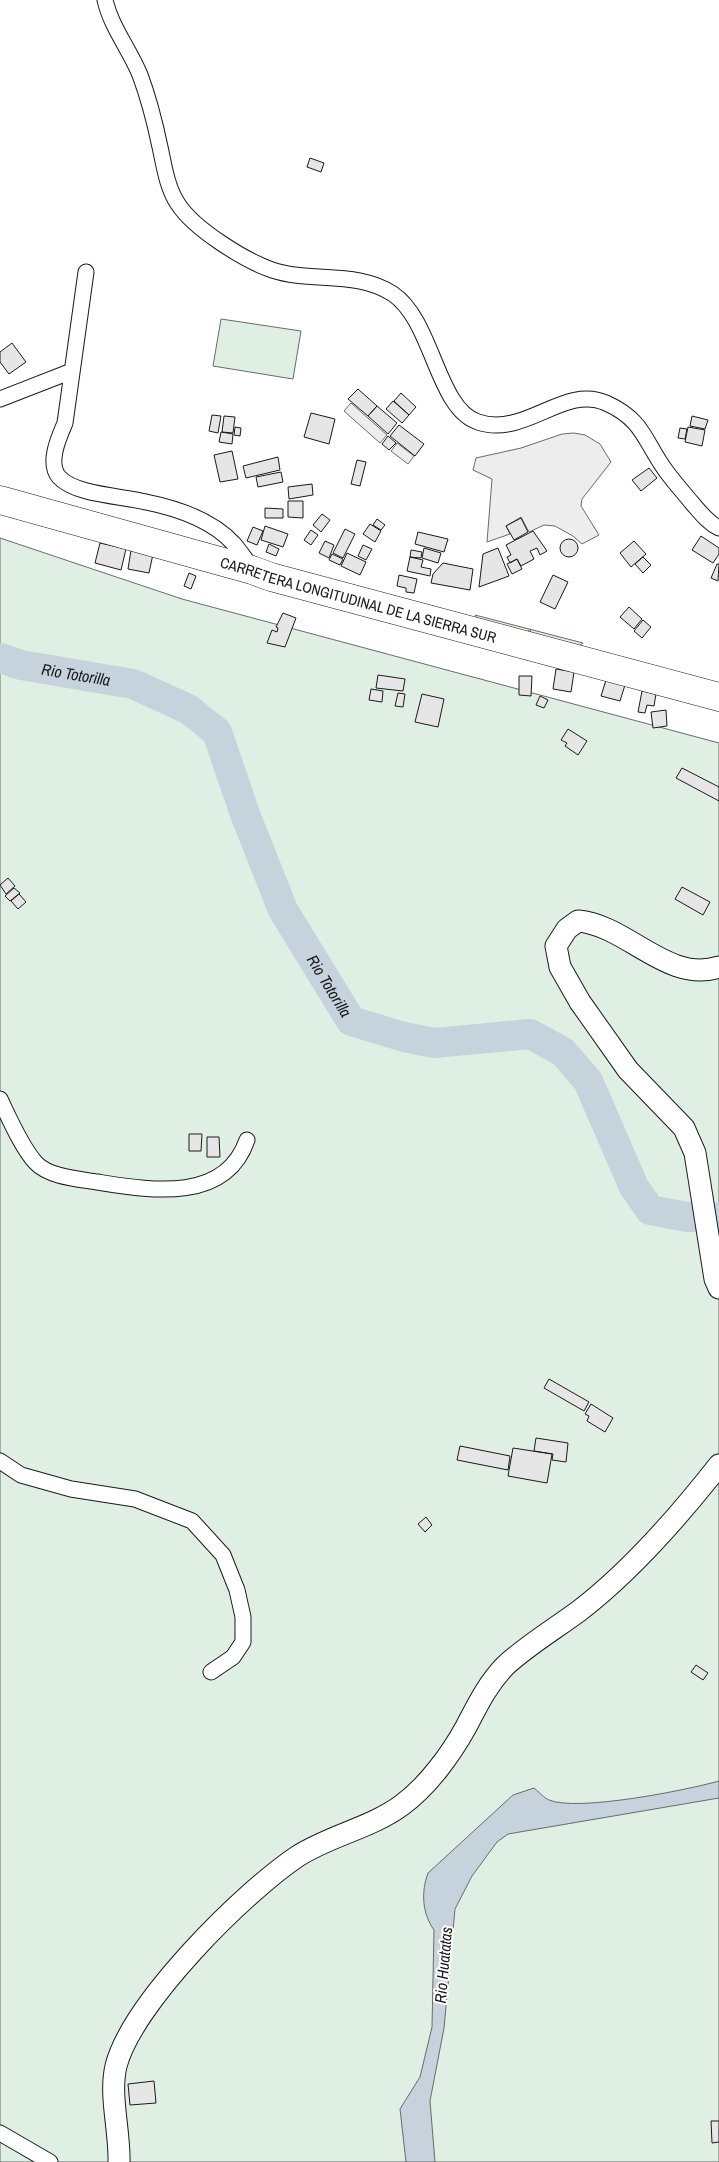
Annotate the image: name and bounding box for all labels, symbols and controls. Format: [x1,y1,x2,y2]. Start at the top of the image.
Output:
street label: CARRETERA LONGITUDINAL DE LA SIERRA SUR [218,551,499,647]
water label: Rio Totorilla [40,658,112,691]
water label: Rio Totorilla [302,950,357,1021]
water label: Rio Huatatas [429,1925,457,2004]

